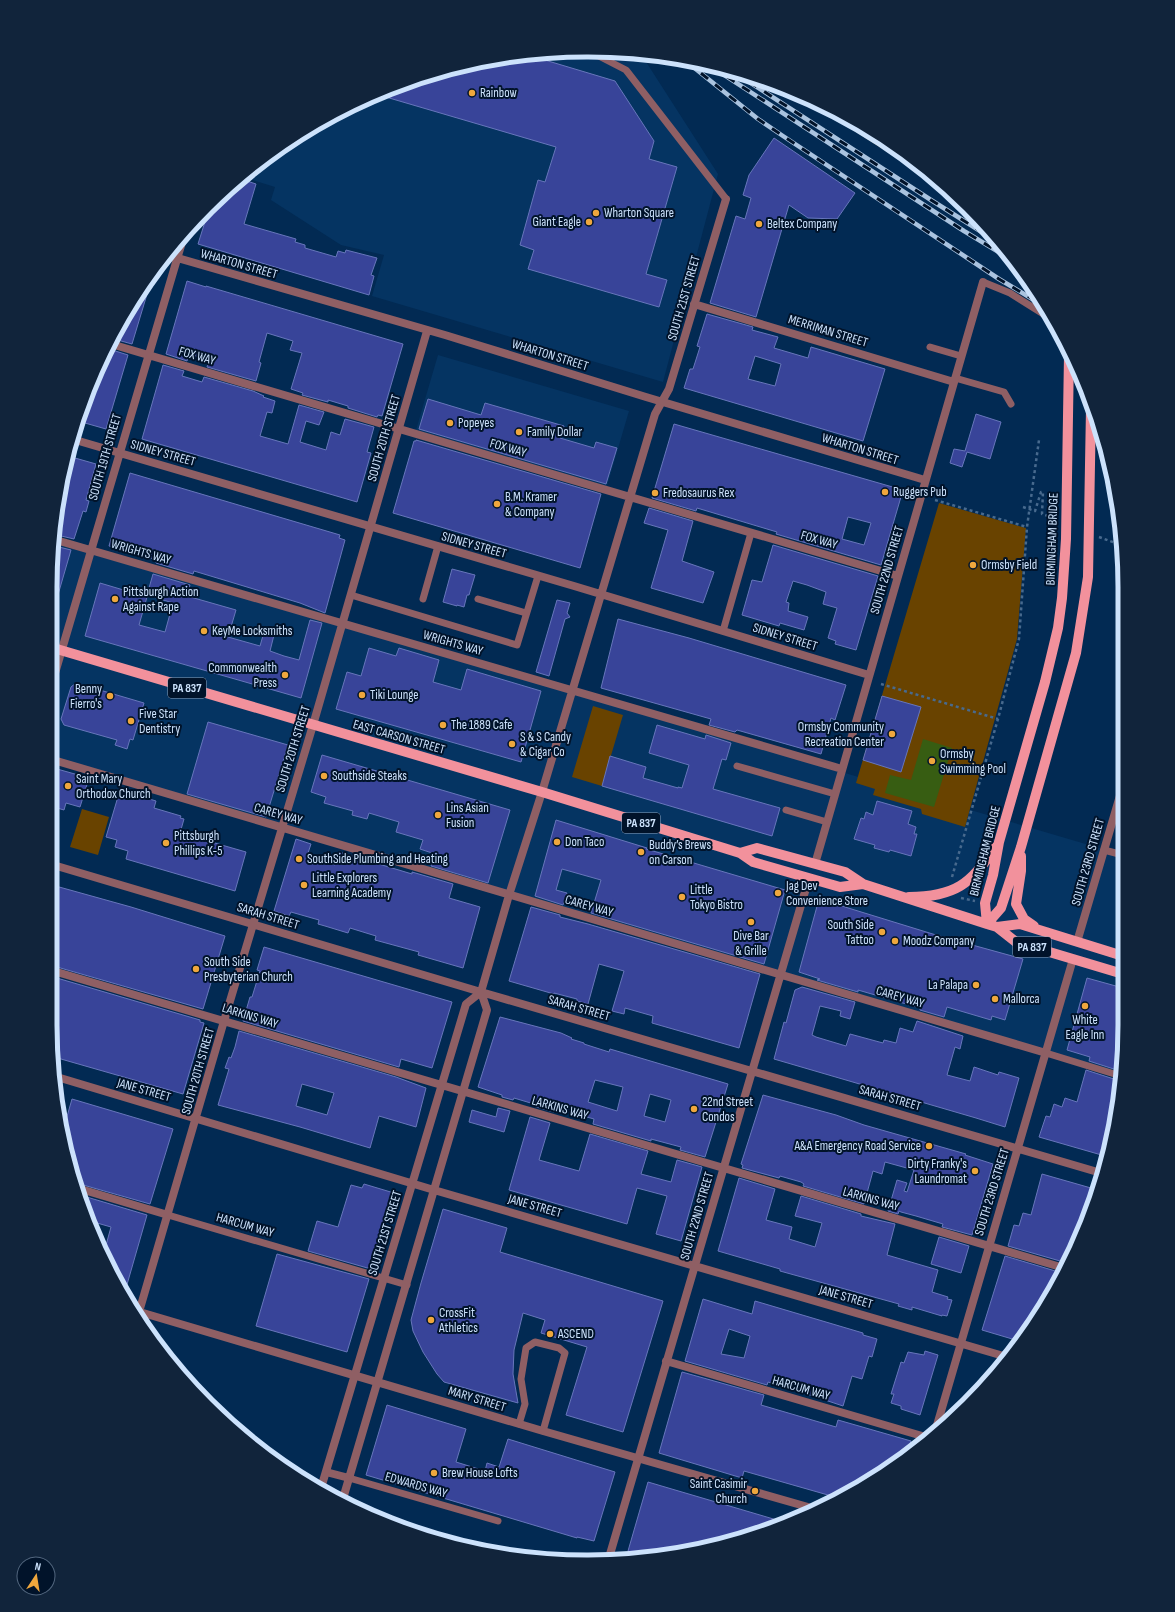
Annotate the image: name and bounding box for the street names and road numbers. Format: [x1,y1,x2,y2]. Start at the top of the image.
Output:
street label: WHARTON STREET [199,245,279,283]
street label: SOUTH 21ST STREET [664,254,704,342]
street label: MERRIMAN STREET [786,311,870,351]
street label: WHARTON STREET [510,336,590,374]
street label: FOX WAY [177,343,218,369]
street label: SOUTH 20TH STREET [364,393,404,483]
street label: SOUTH 19TH STREET [85,412,125,502]
street label: WHARTON STREET [820,430,900,468]
street label: FOX WAY [488,435,529,461]
street label: SIDNEY STREET [129,436,197,470]
street label: BIRMINGHAM BRIDGE [1042,492,1062,586]
street label: SOUTH 22ND STREET [867,524,907,616]
street label: FOX WAY [799,527,840,553]
street label: SIDNEY STREET [440,528,508,562]
street label: WRIGHTS WAY [109,536,173,568]
street label: SIDNEY STREET [751,620,819,654]
street label: WRIGHTS WAY [421,627,485,659]
road number: PA 837 [168,678,206,698]
street label: SOUTH 20TH STREET [272,704,314,794]
street label: EAST CARSON STREET [351,716,447,758]
street label: CAREY WAY [252,800,304,829]
street label: BIRMINGHAM BRIDGE [966,804,1004,898]
road number: PA 837 [622,813,660,833]
street label: SOUTH 23RD STREET [1068,816,1108,908]
street label: CAREY WAY [563,892,615,921]
street label: SARAH STREET [235,899,301,933]
road number: PA 837 [1013,937,1051,957]
street label: CAREY WAY [874,983,926,1012]
street label: SARAH STREET [546,991,612,1025]
street label: LARKINS WAY [220,1000,281,1032]
street label: SOUTH 20TH STREET [178,1026,218,1116]
street label: JANE STREET [114,1074,173,1105]
street label: SARAH STREET [857,1081,923,1115]
street label: LARKINS WAY [530,1092,591,1124]
street label: SOUTH 23RD STREET [971,1146,1013,1238]
street label: SOUTH 22ND STREET [677,1170,717,1262]
street label: LARKINS WAY [841,1183,902,1215]
street label: SOUTH 21ST STREET [365,1189,405,1277]
street label: JANE STREET [505,1190,564,1221]
street label: HARCUM WAY [214,1209,276,1241]
street label: JANE STREET [816,1281,875,1312]
street label: HARCUM WAY [770,1372,832,1404]
street label: MARY STREET [446,1383,508,1415]
street label: EDWARDS WAY [383,1469,449,1502]

